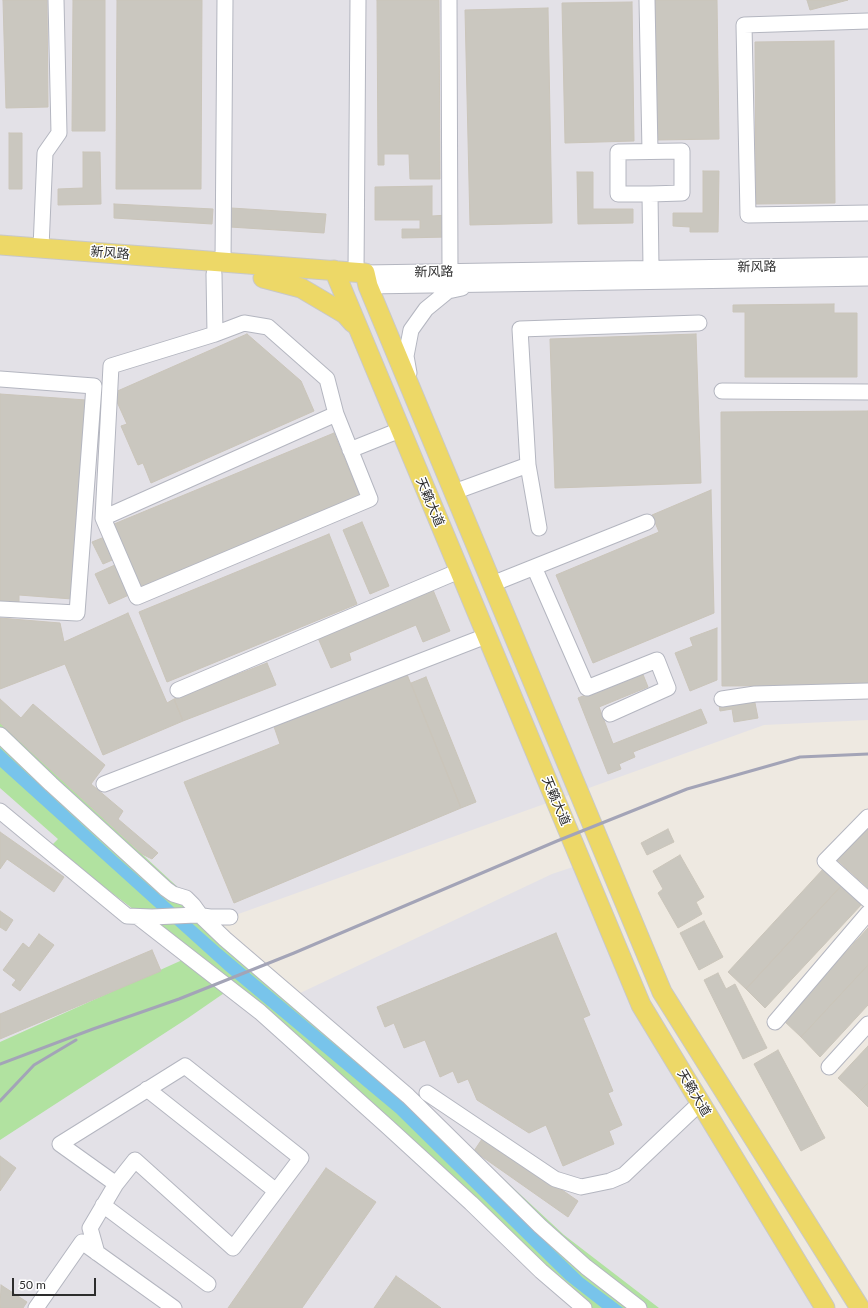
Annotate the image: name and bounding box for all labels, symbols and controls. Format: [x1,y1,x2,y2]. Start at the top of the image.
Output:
street label: 新风路 [90,244,130,262]
street label: 新风路 [737,259,777,275]
street label: 新风路 [414,264,454,280]
street label: 天籁大道 [413,475,447,529]
street label: 天籁大道 [539,774,573,828]
street label: 天籁大道 [674,1067,714,1119]
scale bar [14,1270,98,1296]
text: 50 m [19,1277,46,1292]

